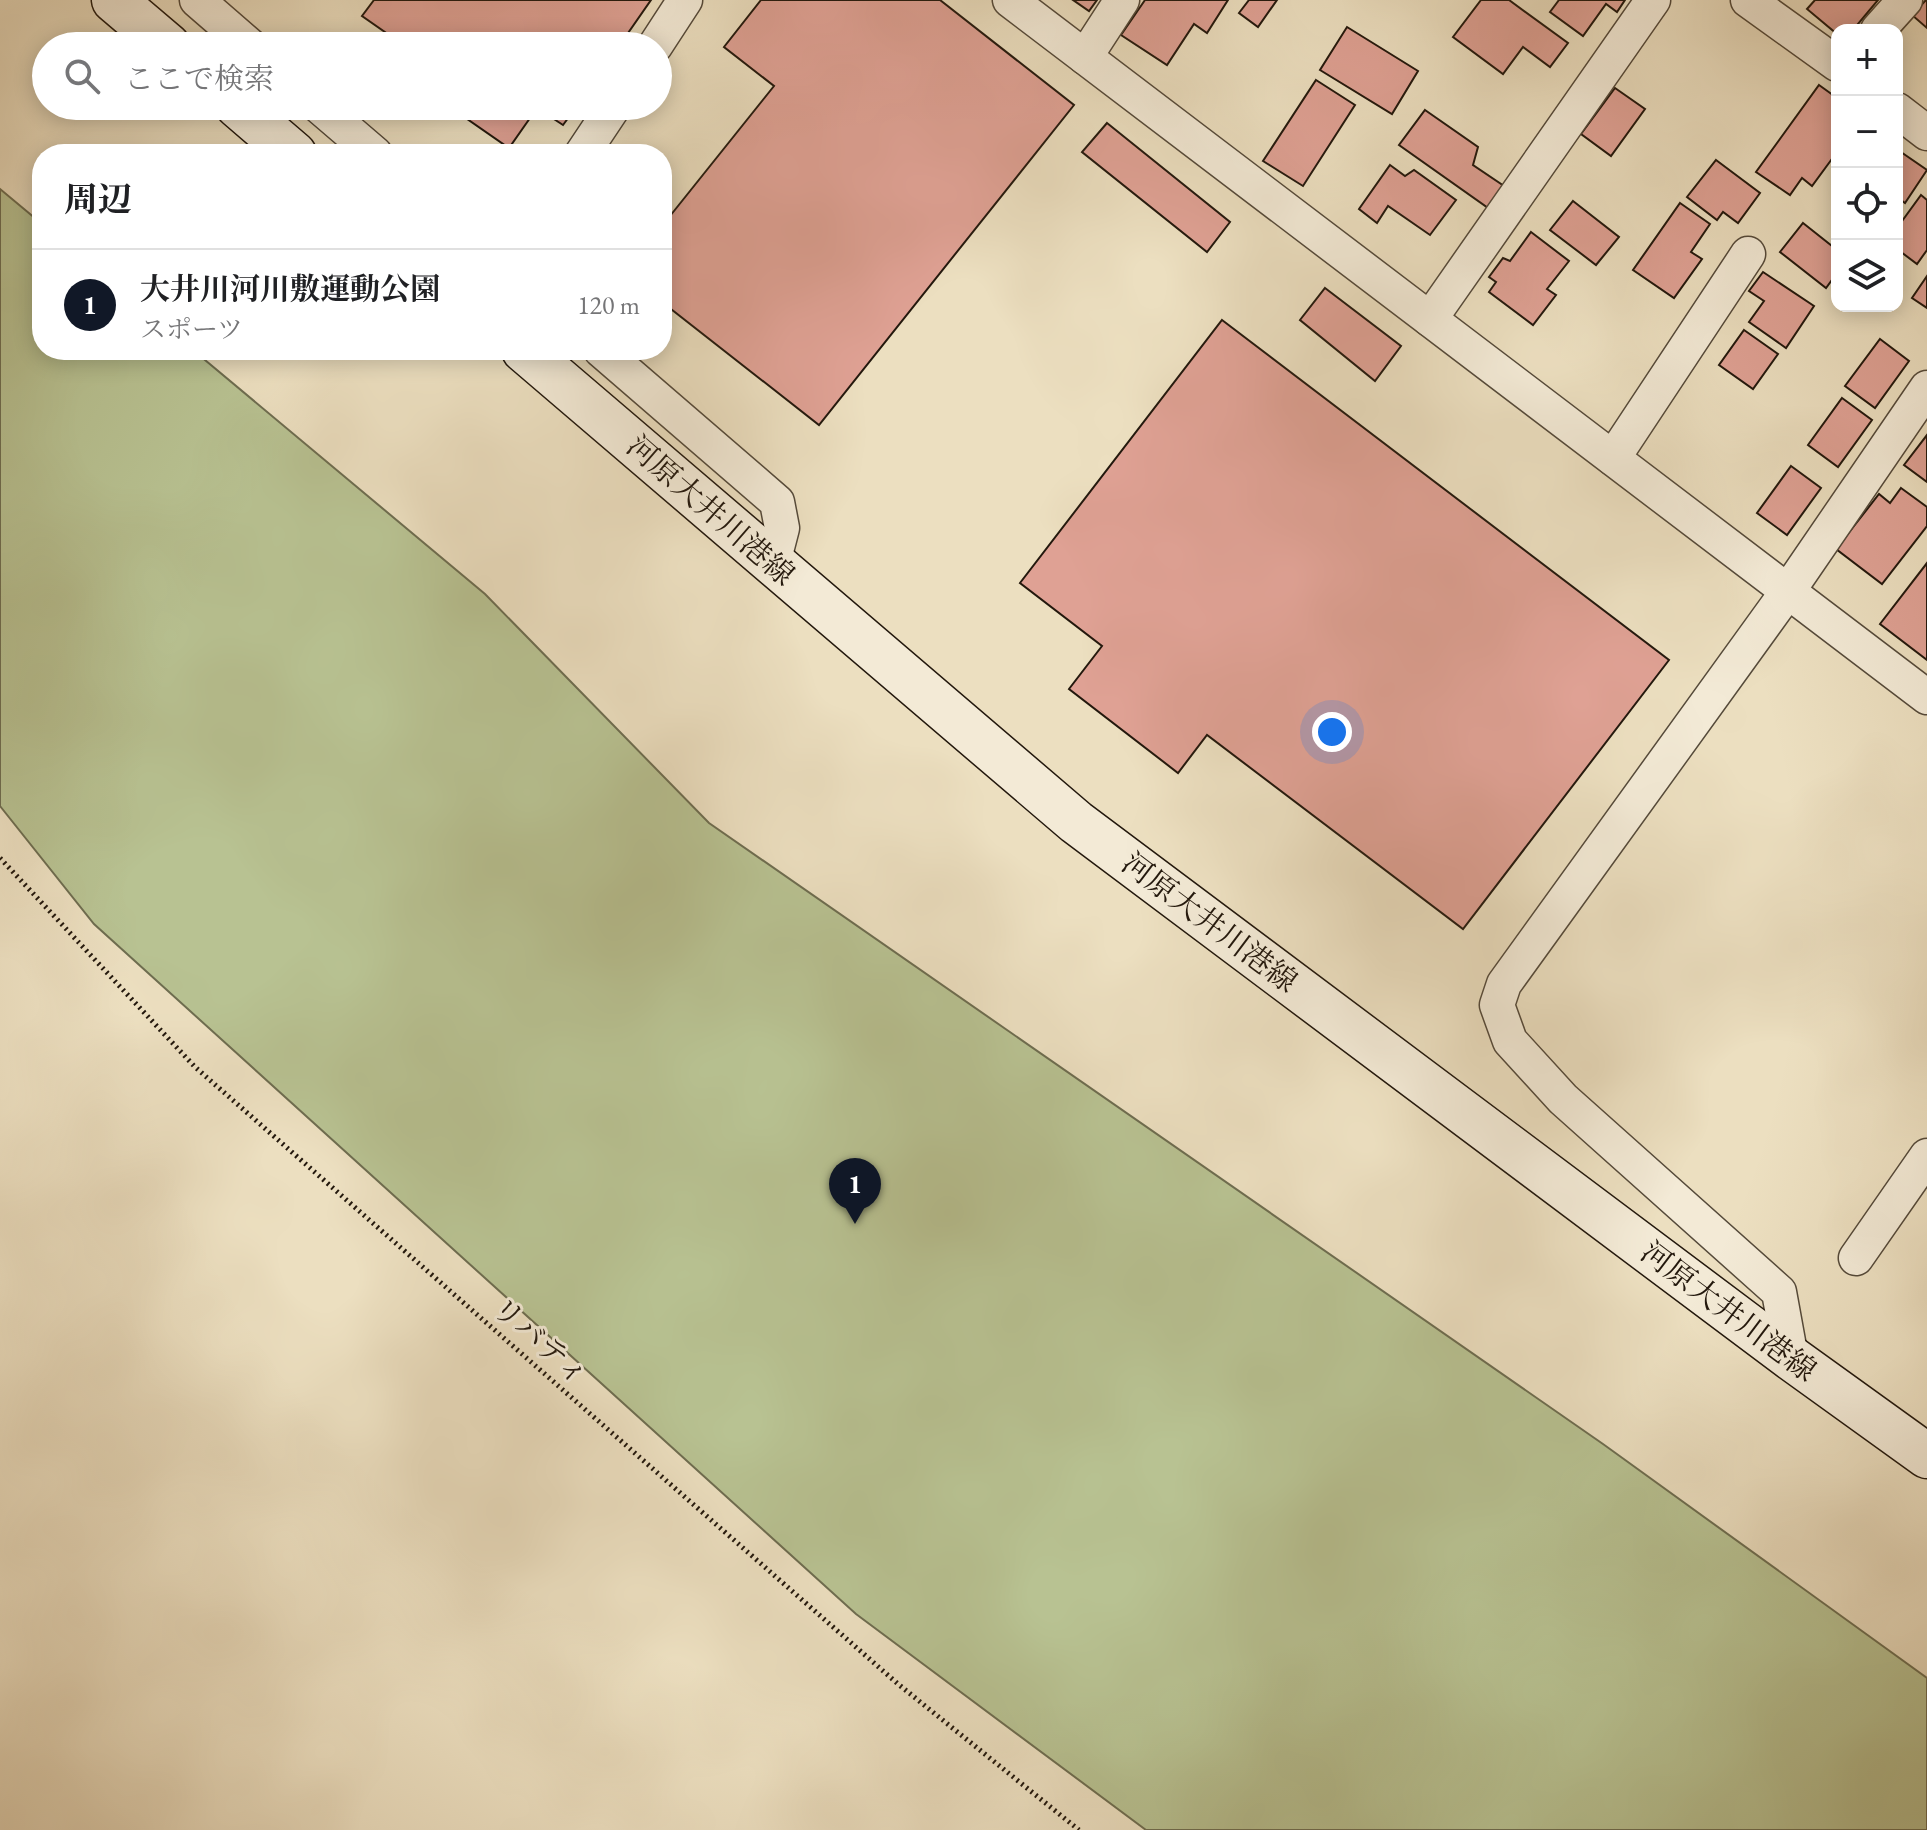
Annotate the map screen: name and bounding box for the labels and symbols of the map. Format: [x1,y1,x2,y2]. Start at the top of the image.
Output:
street label: 河原大井川港線 [619,426,803,594]
your location [1312,712,1352,752]
street label: 河原大井川港線 [1114,843,1306,1001]
pin: 1 [829,1158,881,1224]
street label: 河原大井川港線 [1633,1232,1825,1390]
street label: リバティ [484,1288,598,1394]

